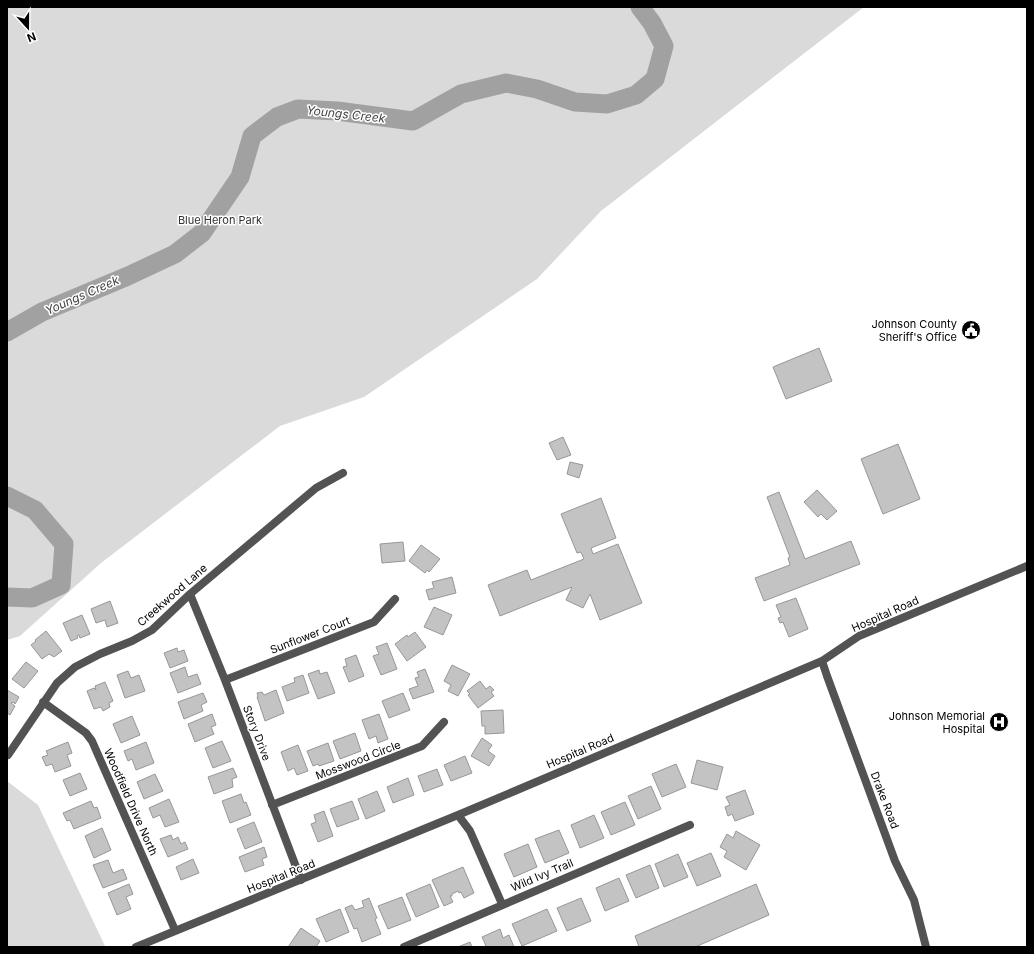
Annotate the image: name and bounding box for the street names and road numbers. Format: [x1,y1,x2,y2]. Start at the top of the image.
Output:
street label: Creekwood Lane [134,561,210,629]
street label: Hospital Road [849,593,921,635]
street label: Sunflower Court [268,613,352,657]
street label: Story Drive [240,703,274,763]
street label: Hospital Road [544,730,616,772]
street label: Mosswood Circle [313,737,403,783]
street label: Woodfield Drive North [101,746,161,858]
street label: Drake Road [868,769,902,831]
street label: Hospital Road [245,856,317,896]
street label: Wild Ivy Trail [509,856,575,894]

